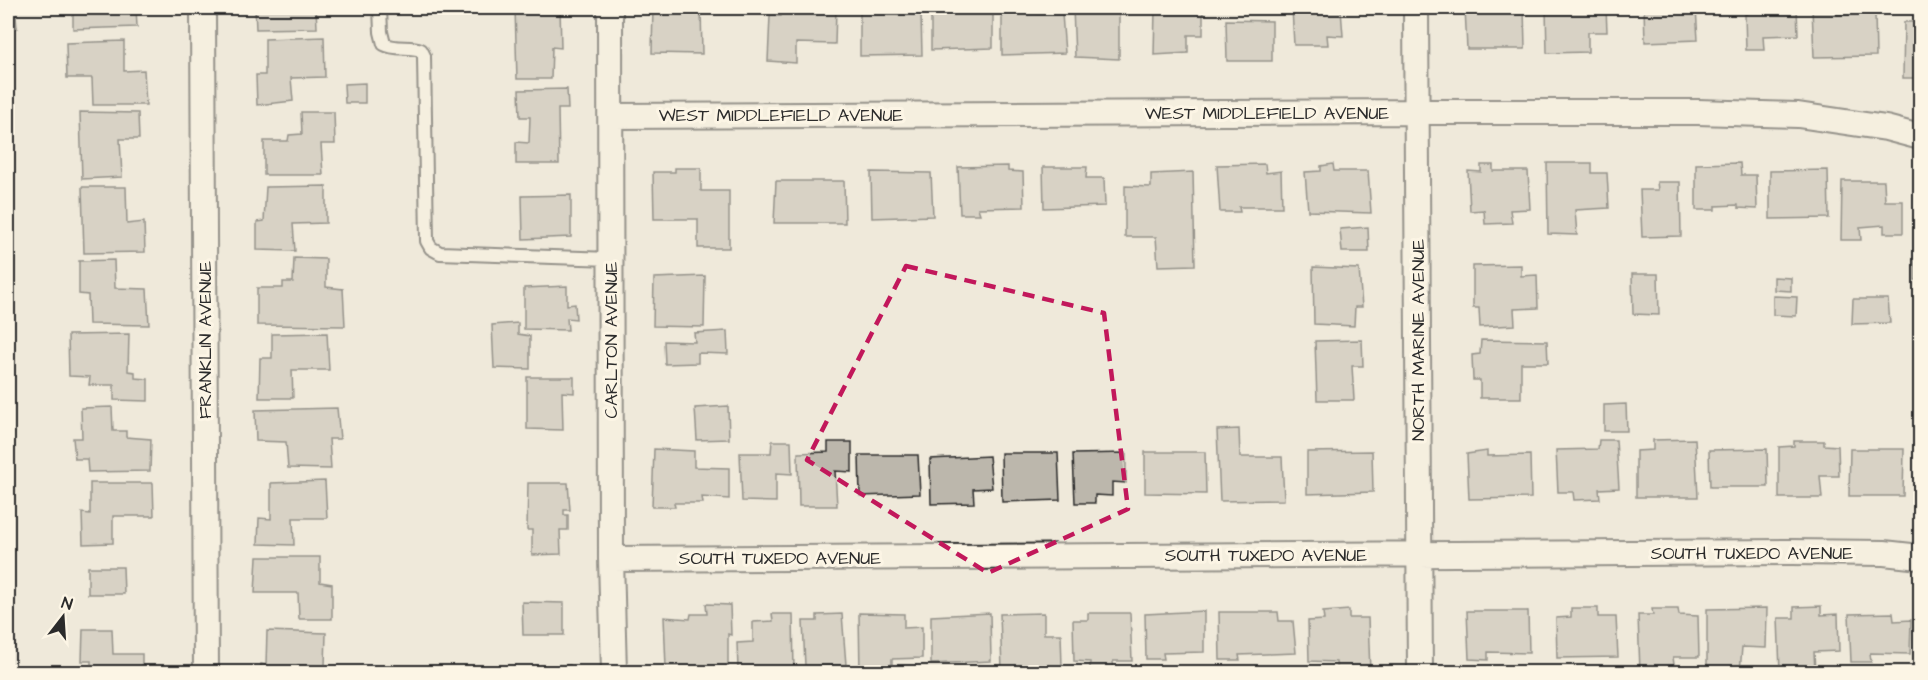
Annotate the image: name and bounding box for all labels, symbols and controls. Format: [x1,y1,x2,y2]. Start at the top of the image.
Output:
street label: WEST MIDDLEFIELD AVENUE [1145,101,1390,126]
street label: WEST MIDDLEFIELD AVENUE [659,103,904,128]
street label: NORTH MARINE AVENUE [1406,239,1431,441]
street label: FRANKLIN AVENUE [193,261,218,419]
street label: CARLTON AVENUE [599,261,624,418]
street label: SOUTH TUXEDO AVENUE [1651,541,1853,566]
street label: SOUTH TUXEDO AVENUE [1165,543,1367,568]
street label: SOUTH TUXEDO AVENUE [679,546,881,571]
north arrow [33,587,93,647]
text: N [59,592,75,616]

